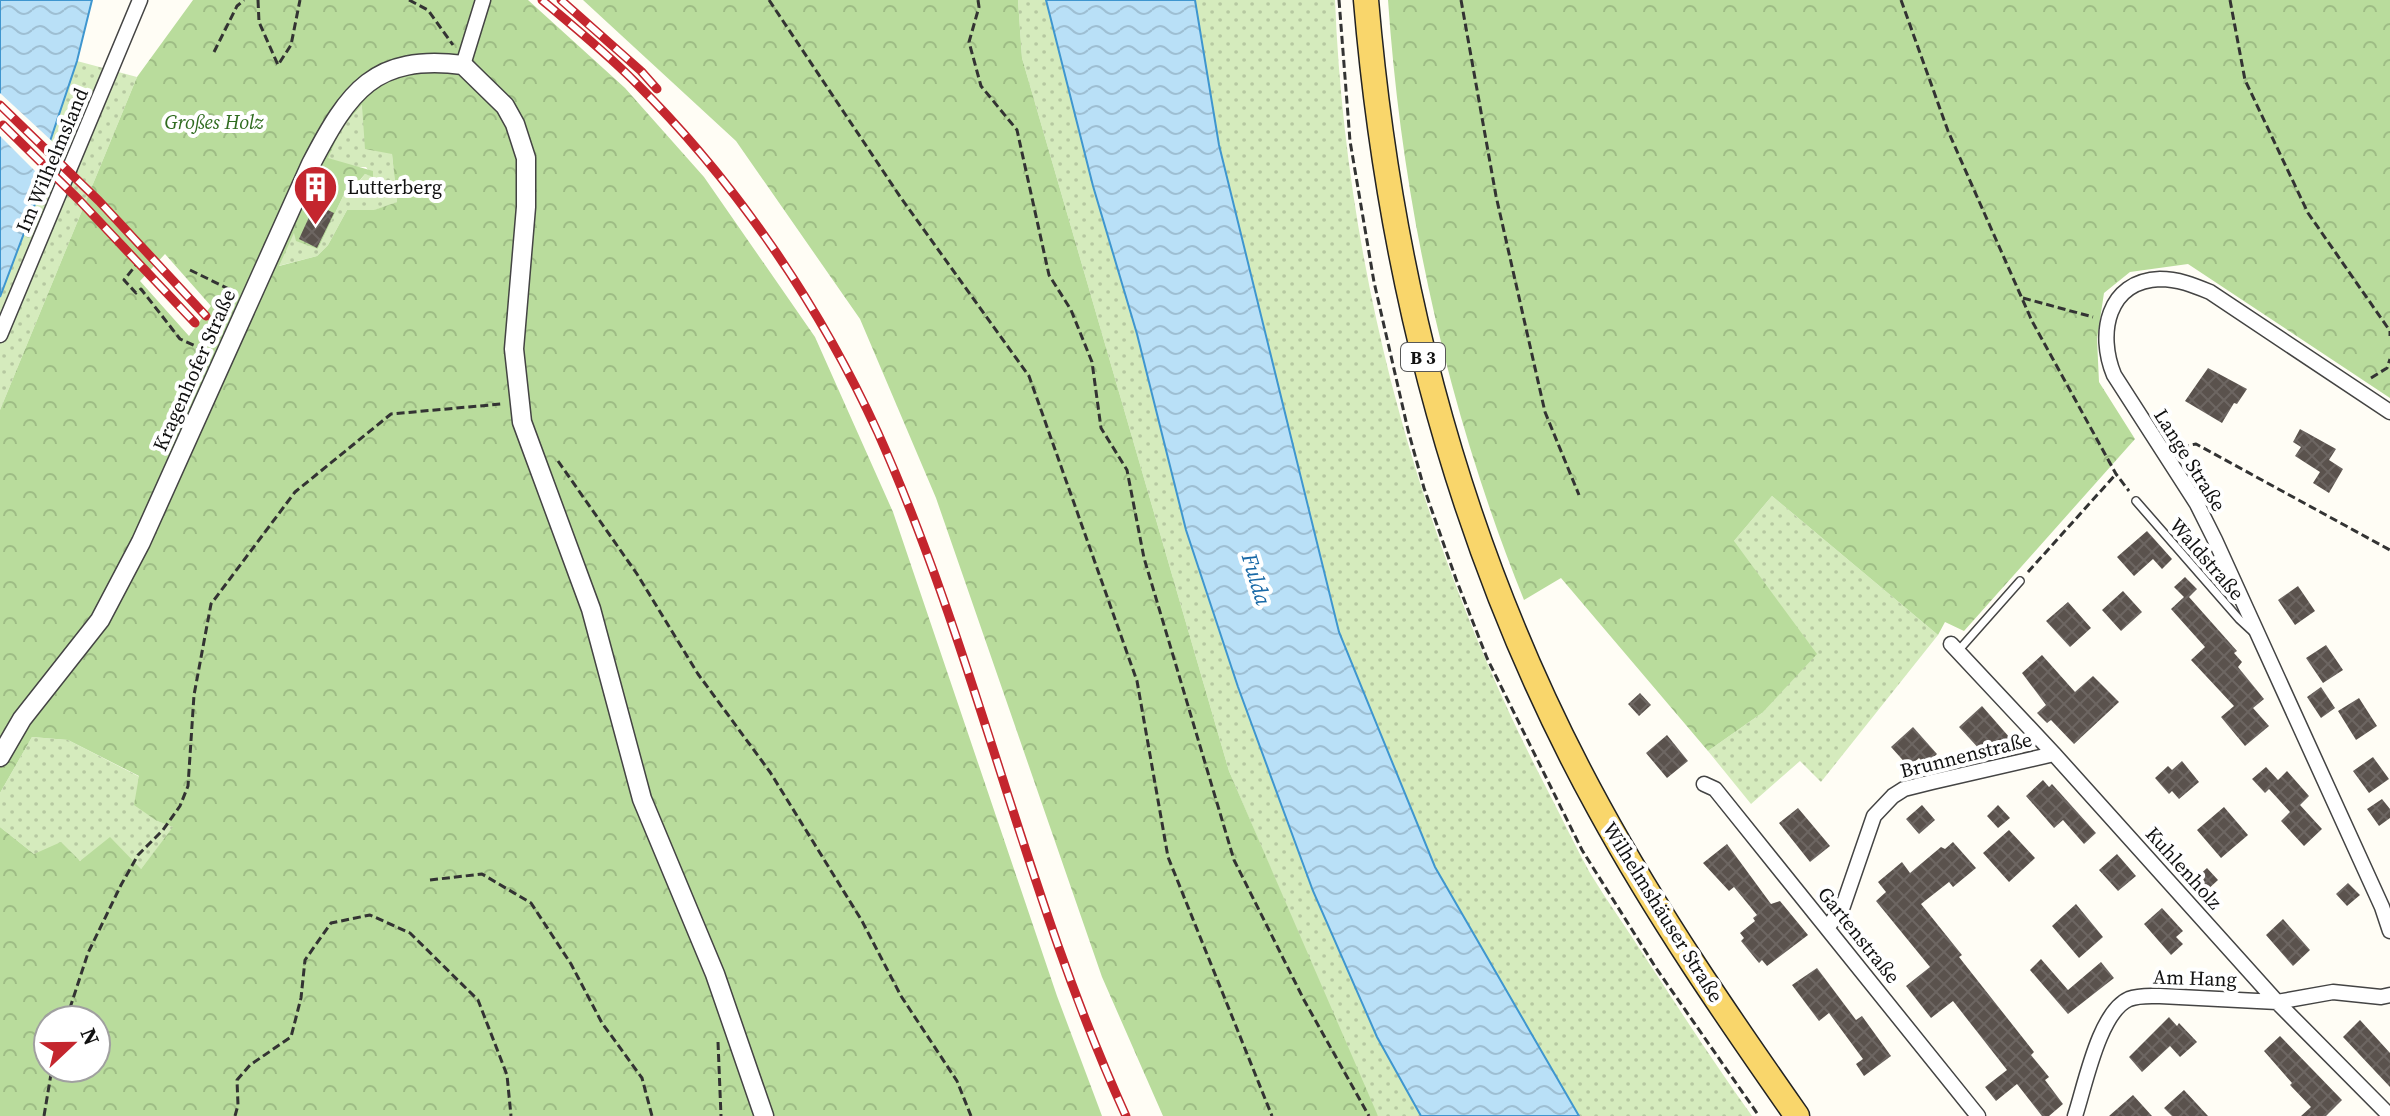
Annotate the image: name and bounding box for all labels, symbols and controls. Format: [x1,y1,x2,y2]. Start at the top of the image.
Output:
street label: Im Wilhelmsland [9,83,95,236]
park label: Großes Holz [165,108,264,136]
building icon: Lutterberg [292,163,340,226]
place label: Lutterberg [347,173,442,201]
street label: Kragenhofer Straße [146,285,242,455]
road number: B 3 [1401,343,1445,371]
street label: Lange Straße [2147,403,2233,517]
street label: Waldstraße [2163,512,2251,606]
water label: Fulda [1235,548,1279,609]
street label: Brunnenstraße [1897,725,2035,785]
street label: Wilhelmshäuser Straße [1596,816,1730,1008]
street label: Kuhlenholz [2139,820,2229,916]
street label: Gartenstraße [1811,881,1907,989]
street label: Am Hang [2153,963,2237,993]
north arrow [32,1004,112,1084]
text: N [74,1023,107,1050]

